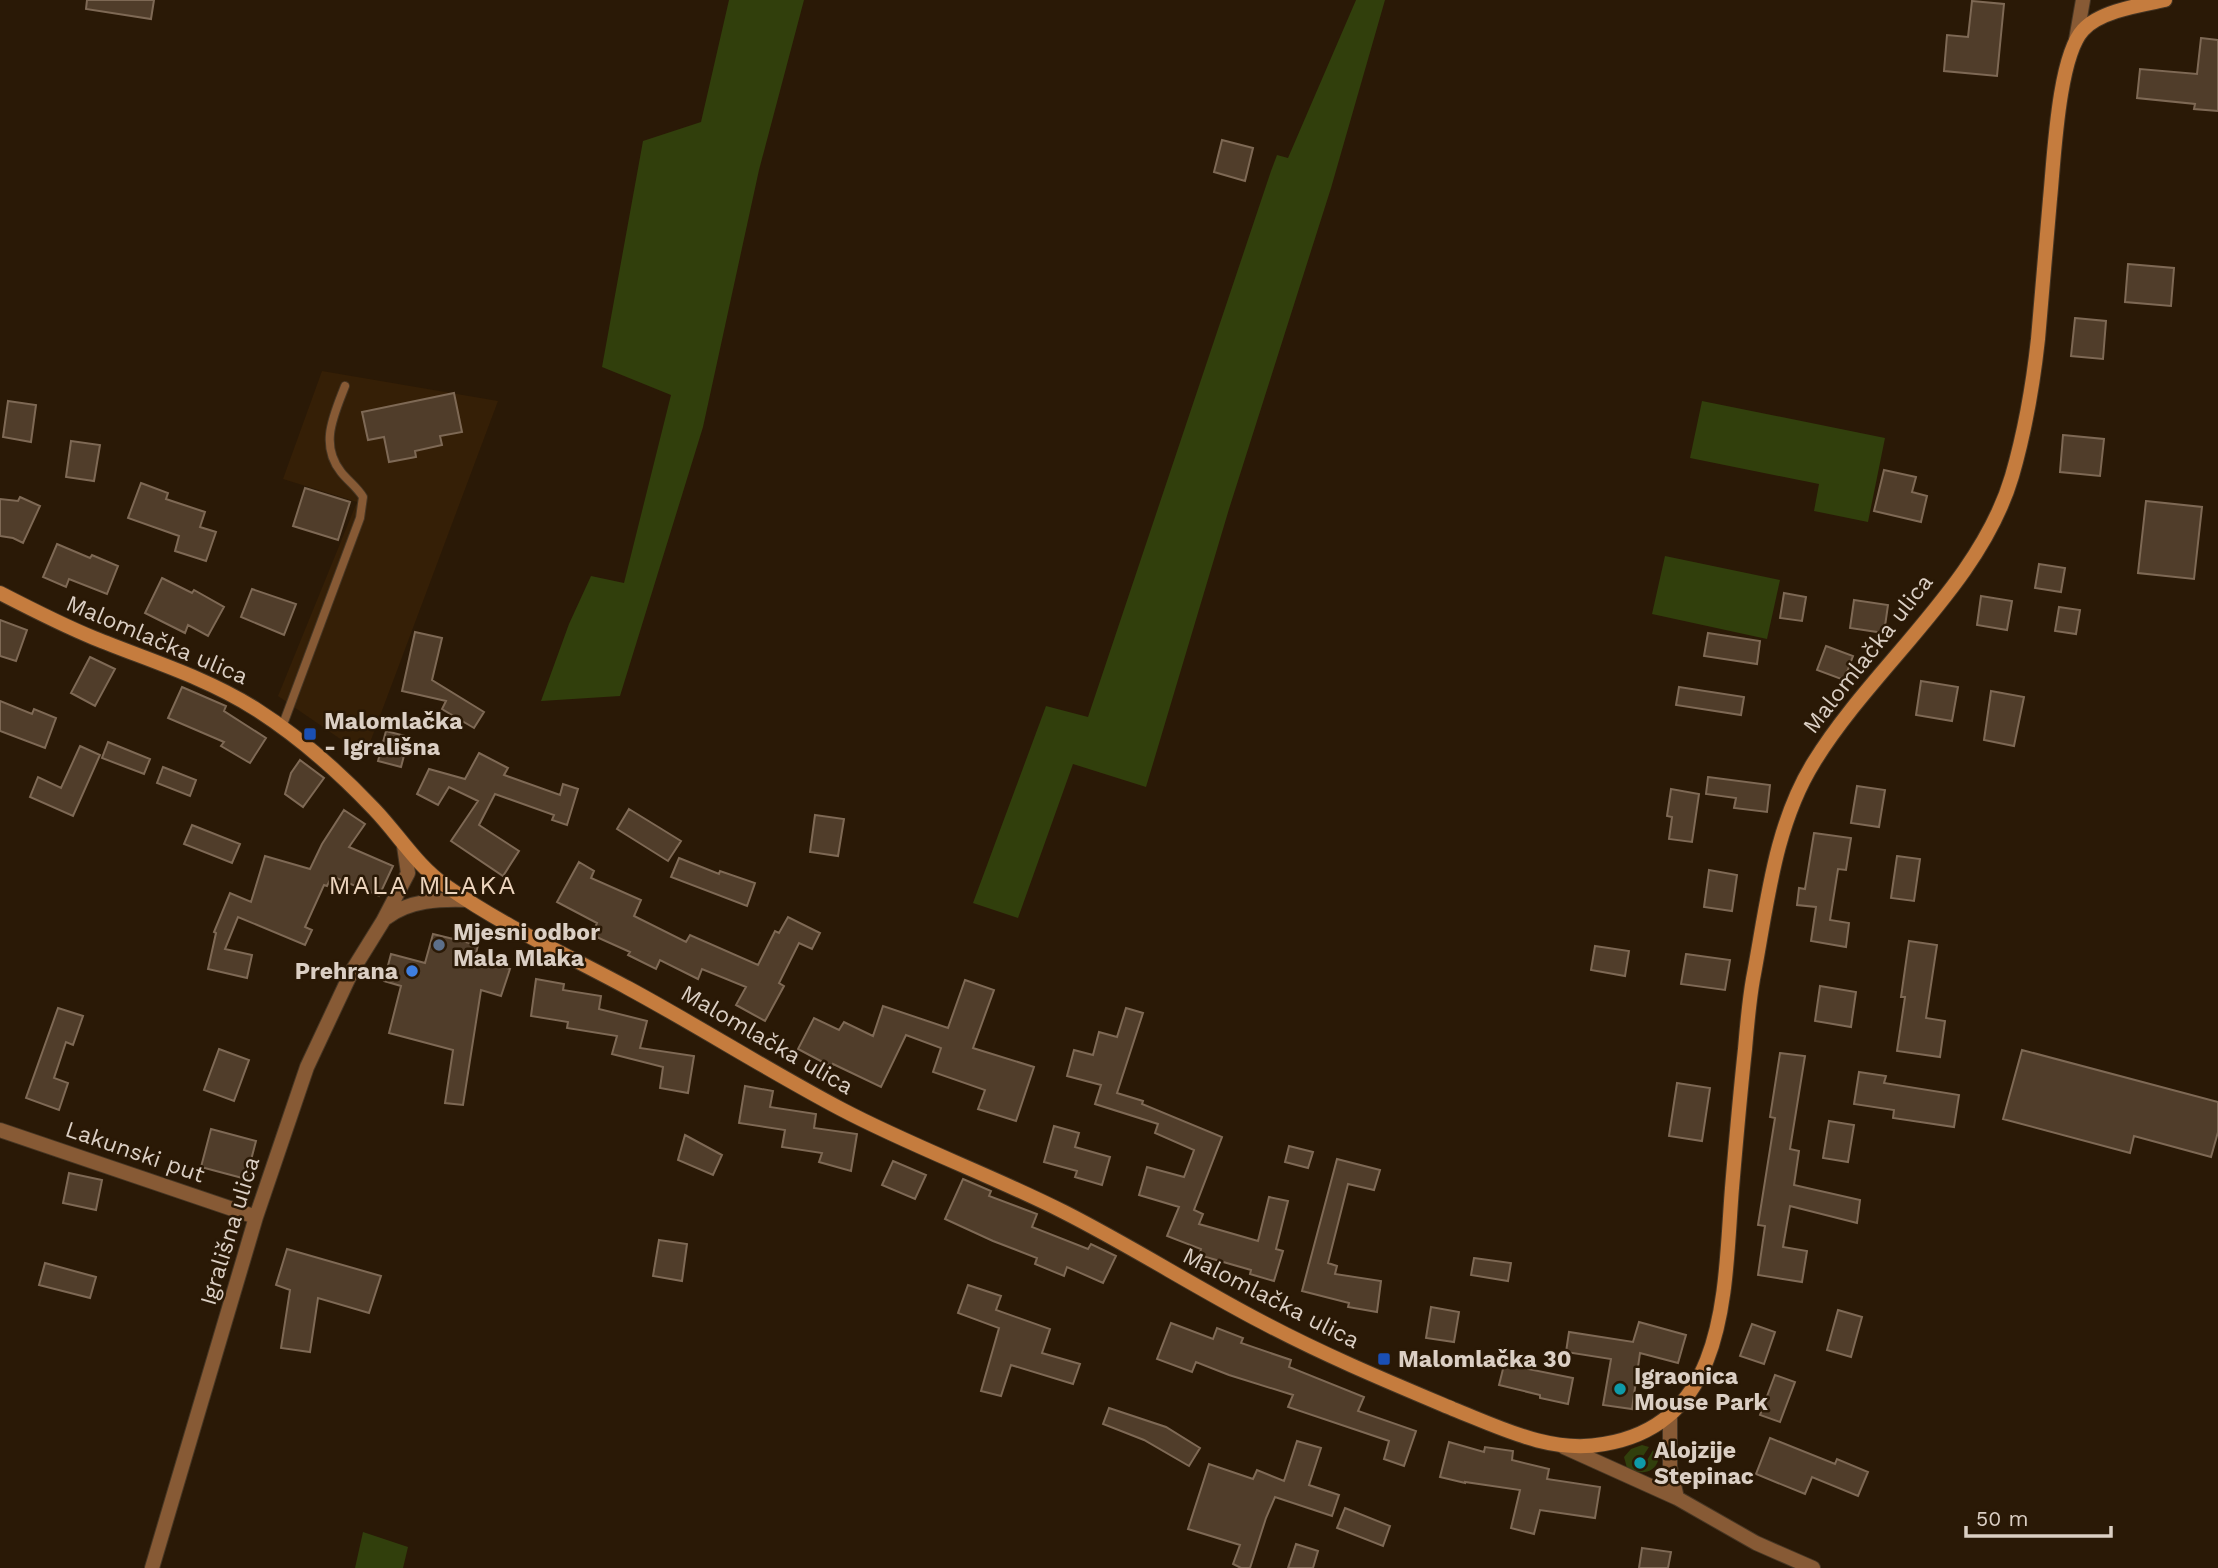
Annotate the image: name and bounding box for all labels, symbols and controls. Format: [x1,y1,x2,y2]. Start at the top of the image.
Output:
street label: Malomlačka ulica [1797,569,1939,739]
street label: Malomlačka ulica [62,590,252,690]
place label: Malomlačka - Igrališna [324,708,463,761]
marker: Malomlačka - Igrališna [302,726,318,742]
district label: MALA MLAKA [328,870,518,900]
place label: Mjesni odbor Mala Mlaka [453,919,600,972]
marker: Mjesni odbor Mala Mlaka [431,937,447,953]
place label: Prehrana [295,958,399,985]
marker: Prehrana [404,963,420,979]
street label: Malomlačka ulica [676,980,858,1100]
street label: Lakunski put [62,1116,209,1189]
street label: Igrališna ulica [195,1153,265,1309]
street label: Malomlačka ulica [1178,1242,1364,1354]
place label: Malomlačka 30 [1398,1346,1571,1373]
marker: Malomlačka 30 [1376,1351,1392,1367]
place label: Igraonica Mouse Park [1634,1363,1769,1416]
marker: Igraonica Mouse Park [1612,1381,1628,1397]
place label: Alojzije Stepinac [1654,1437,1754,1490]
marker: Alojzije Stepinac [1632,1455,1648,1471]
scale bar [1966,1494,2111,1538]
text: 50 m [1976,1506,2028,1531]

